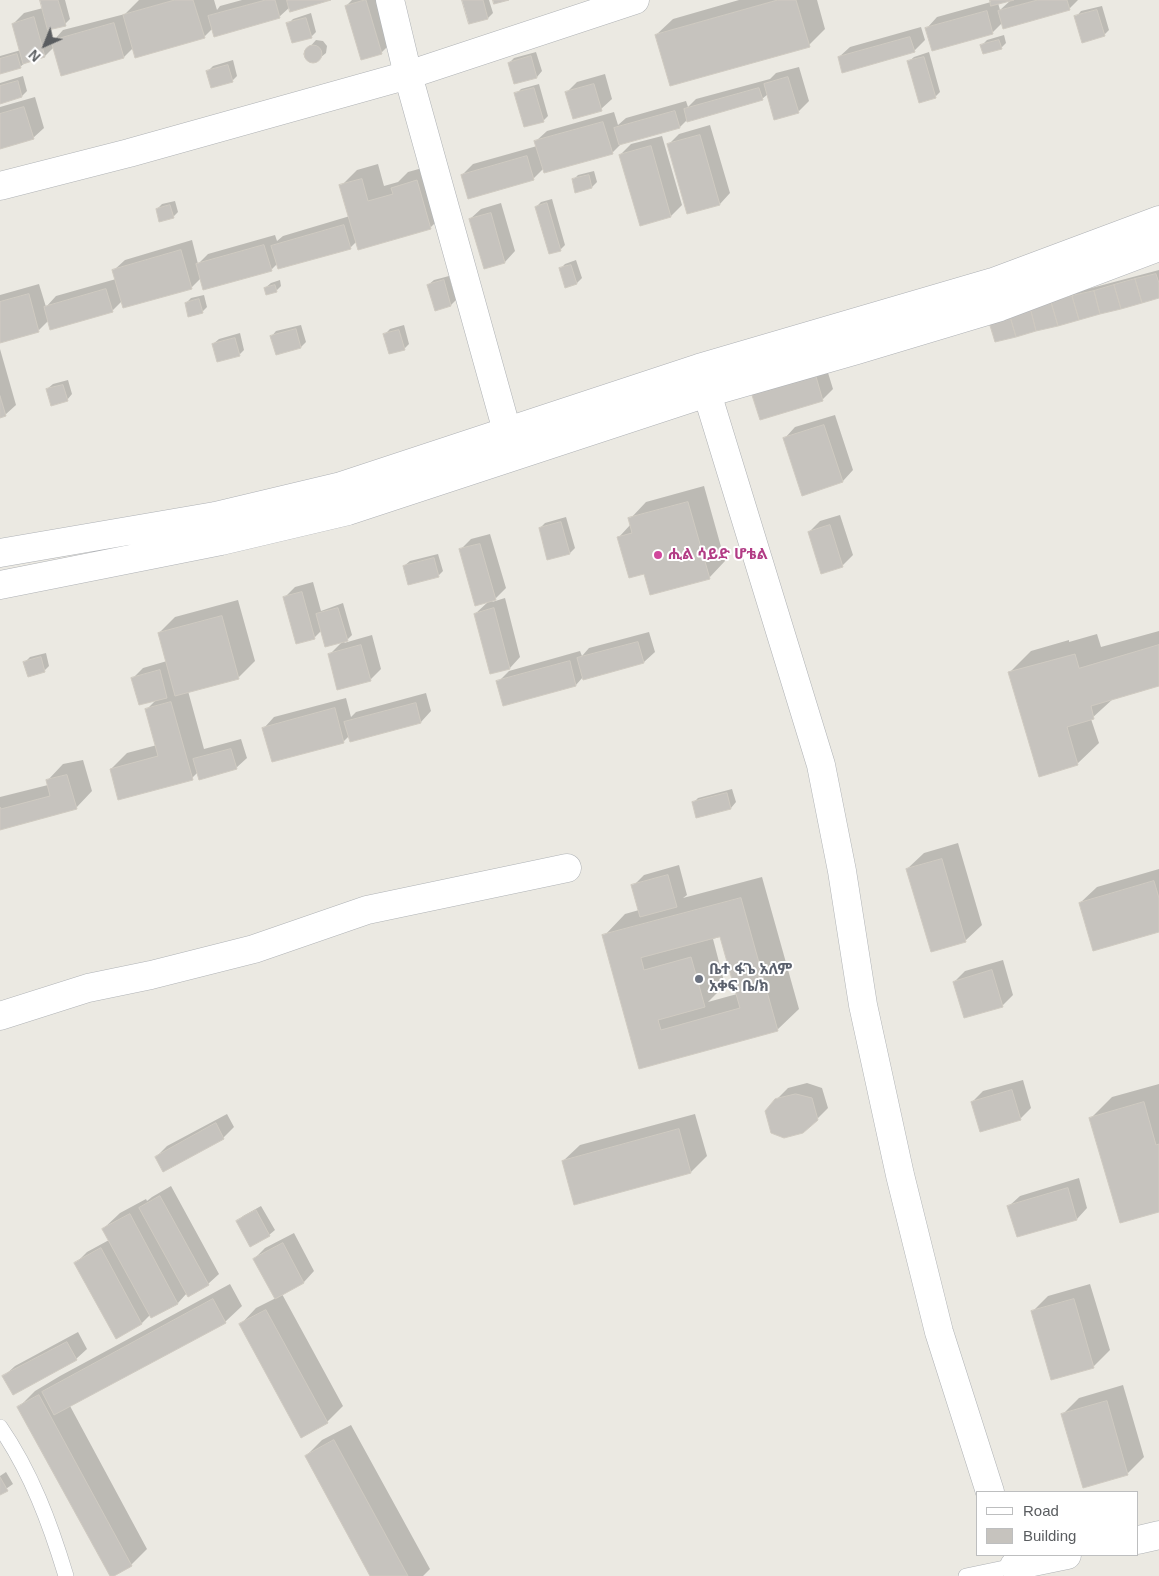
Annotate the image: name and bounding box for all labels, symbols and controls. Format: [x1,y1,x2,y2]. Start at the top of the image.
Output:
north arrow [20,20,70,70]
text: N [25,47,44,65]
place label: ሒል ሳይድ ሆቴል [668,546,768,564]
marker: ሒል ሳይድ ሆቴል [652,549,664,561]
place label: ቤተ ፋጌ አለም አቀፍ ቤ/ክ [709,961,792,996]
marker: ቤተ ፋጌ አለም አቀፍ ቤ/ክ [693,973,705,985]
legend [976,1491,1139,1556]
text: Road [1023,1502,1059,1519]
text: Building [1023,1527,1076,1544]

